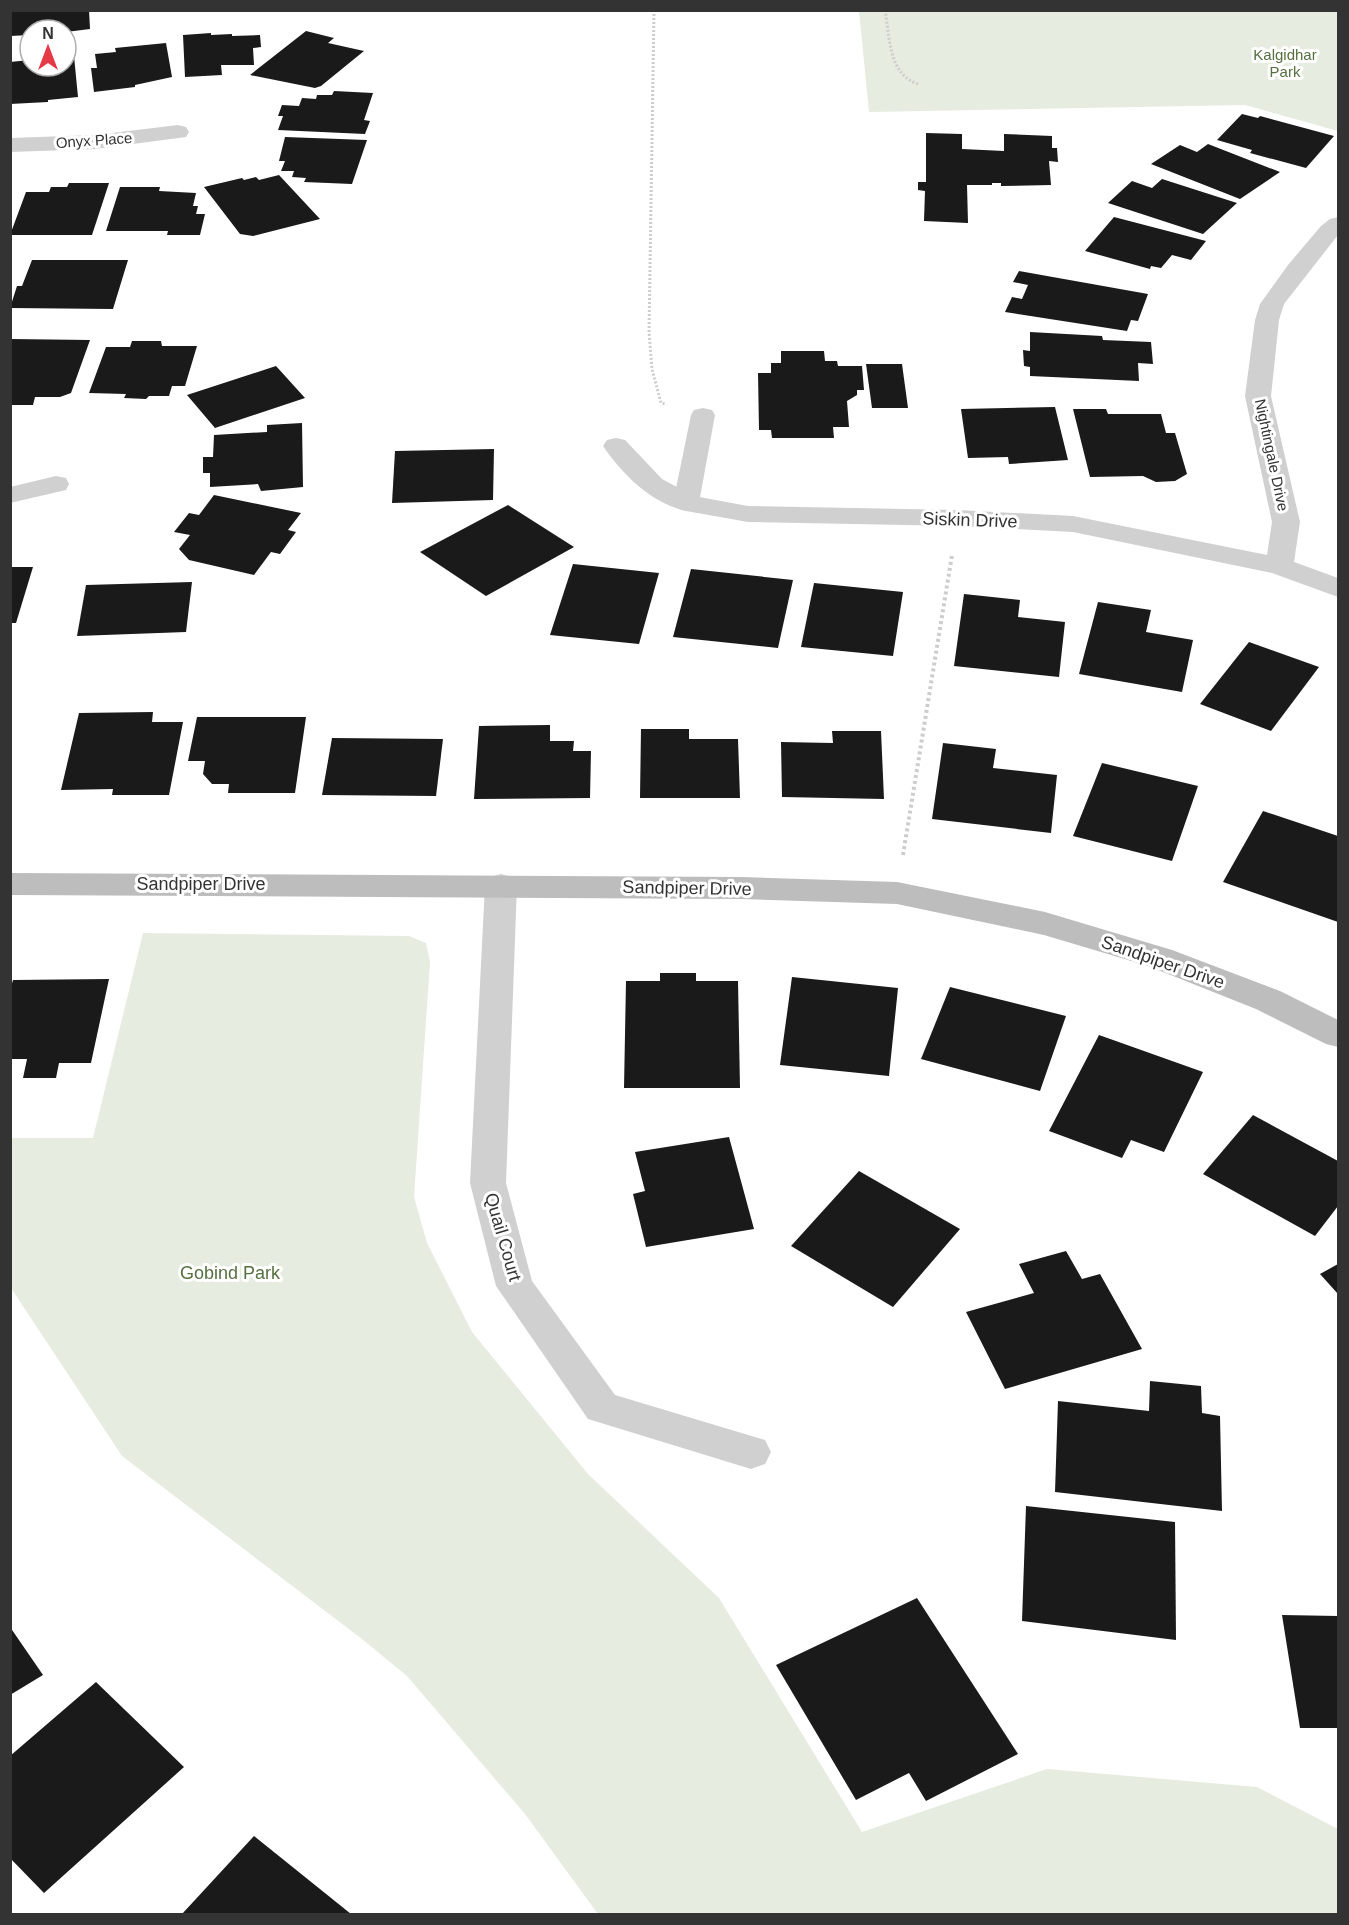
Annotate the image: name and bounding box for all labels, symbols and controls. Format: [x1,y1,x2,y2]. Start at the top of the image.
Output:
north arrow [18,18,78,78]
text: N [42,25,54,42]
park label: Kalgidhar Park [1253,46,1317,80]
street label: Onyx Place [55,129,133,151]
street label: Nightingale Drive [1252,397,1292,513]
street label: Siskin Drive [922,508,1018,532]
street label: Sandpiper Drive [136,874,266,894]
street label: Sandpiper Drive [622,877,752,899]
street label: Sandpiper Drive [1099,932,1227,992]
street label: Quail Court [481,1190,525,1284]
park label: Gobind Park [180,1263,281,1283]

